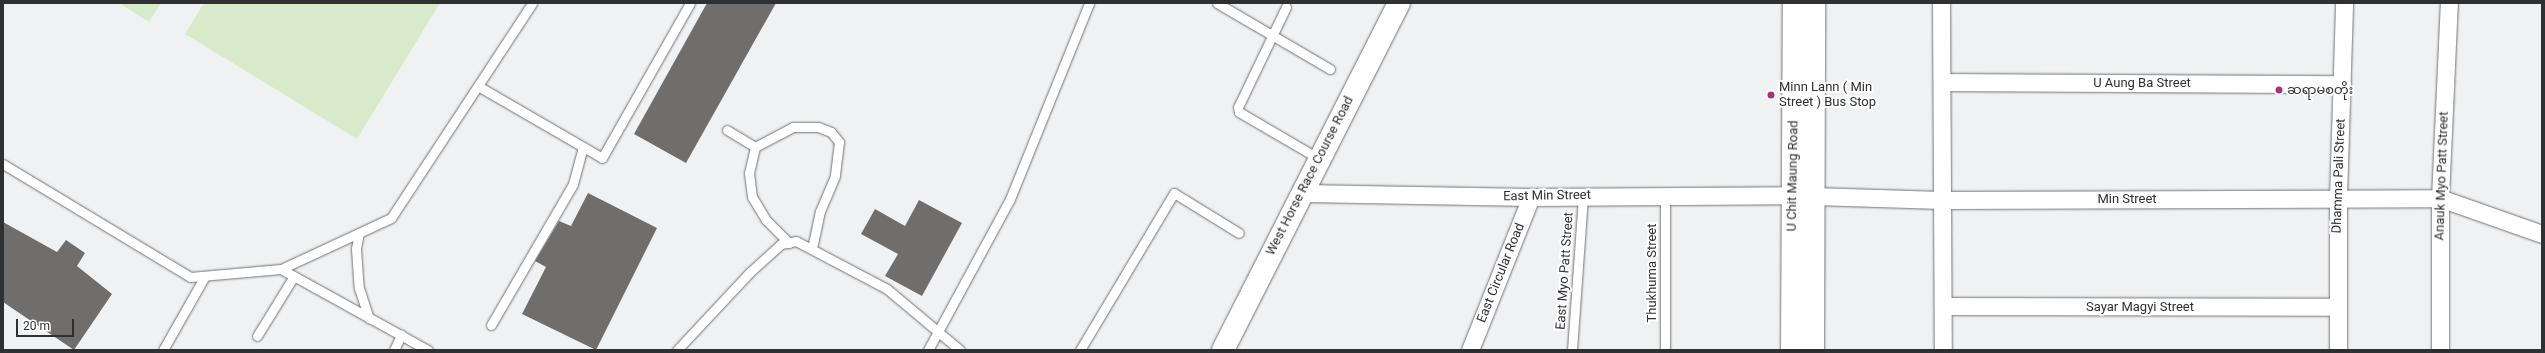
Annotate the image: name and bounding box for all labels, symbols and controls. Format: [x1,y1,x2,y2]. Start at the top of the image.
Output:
street label: U Aung Ba Street [2093,75,2191,91]
place label: Minn Lann ( Min Street ) Bus Stop [1779,80,1876,111]
place label: ဆရာမစတိုး [2287,82,2353,98]
marker: ဆရာမစတိုး [2274,85,2284,95]
marker: Minn Lann ( Min Street ) Bus Stop [1766,90,1776,100]
street label: West Horse Race Course Road [1263,94,1357,258]
street label: Anauk Myo Patt Street [2432,111,2452,241]
street label: Dhamma Pali Street [2329,118,2349,234]
street label: U Chit Maung Road [1784,120,1802,232]
street label: East Min Street [1503,187,1591,205]
street label: Min Street [2097,191,2157,207]
street label: East Myo Patt Street [1553,212,1577,330]
street label: East Circular Road [1474,221,1528,325]
street label: Thukhuma Street [1644,224,1660,322]
street label: Sayar Magyi Street [2086,299,2194,315]
scale bar [18,311,76,337]
text: 20 m [23,319,50,333]

